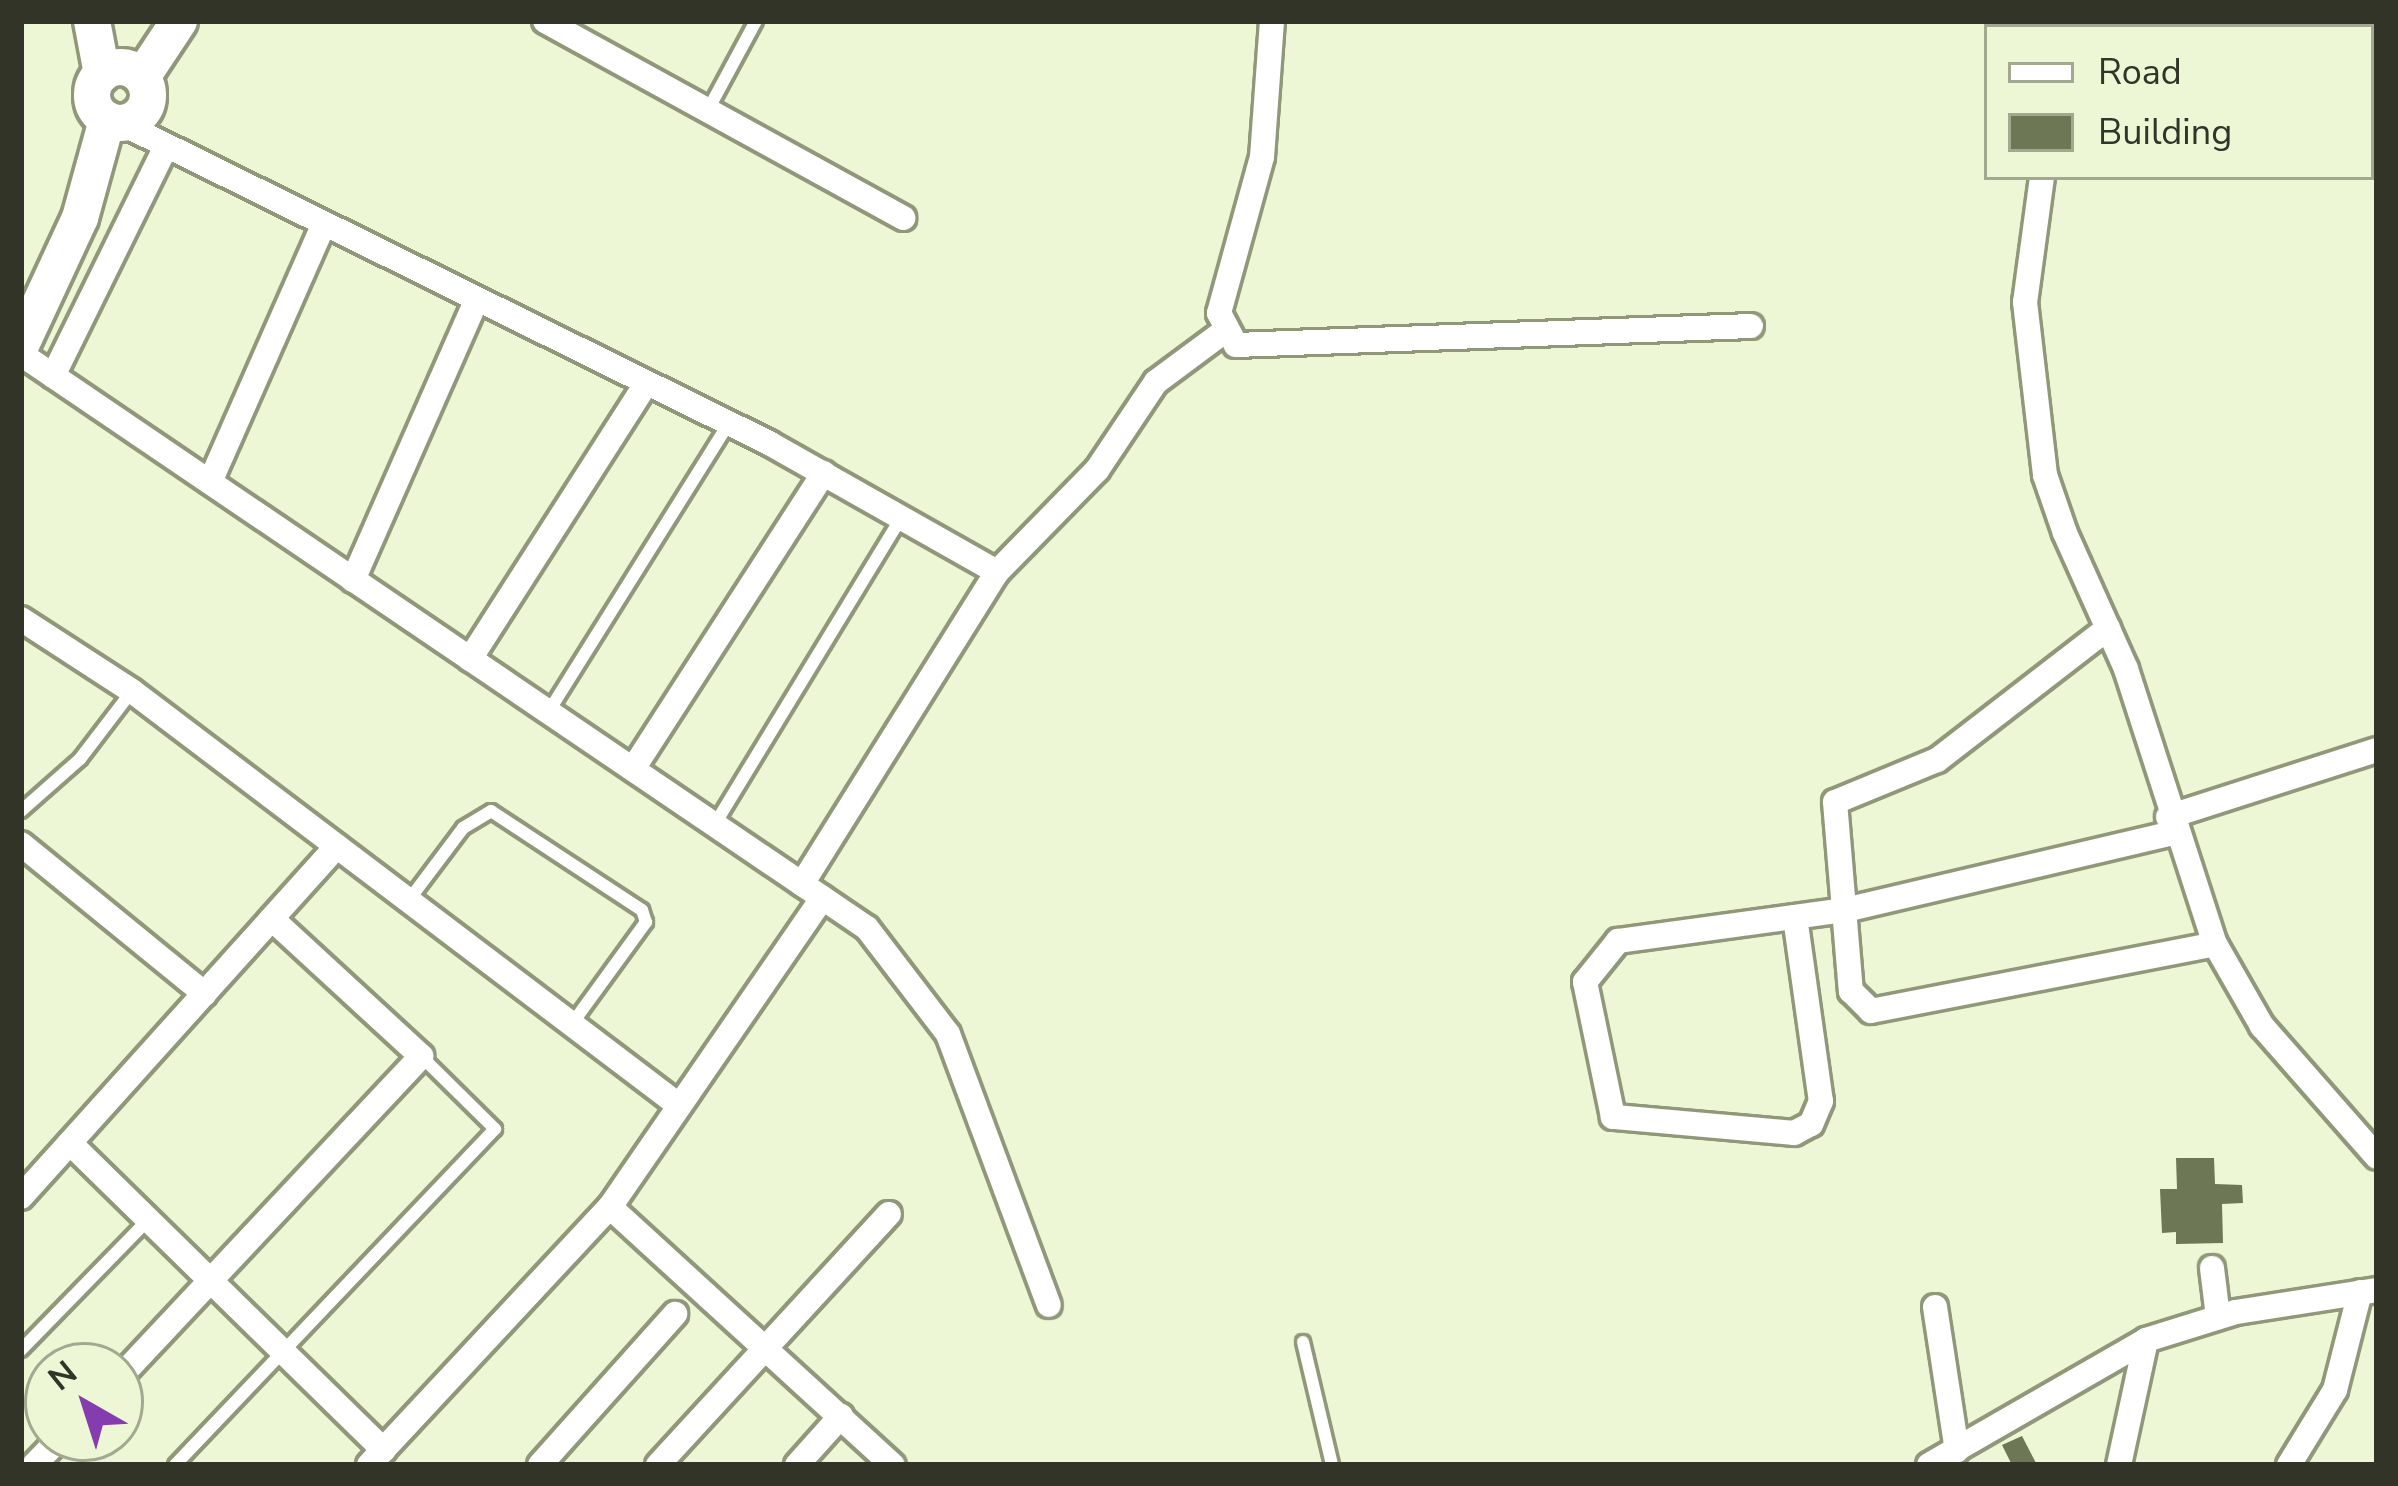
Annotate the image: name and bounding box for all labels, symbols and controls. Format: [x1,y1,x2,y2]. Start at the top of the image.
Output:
legend [1984,24,2374,180]
text: Road [2098,48,2182,97]
text: Building [2098,108,2232,157]
north arrow [24,1342,144,1462]
text: N [39,1351,87,1401]

